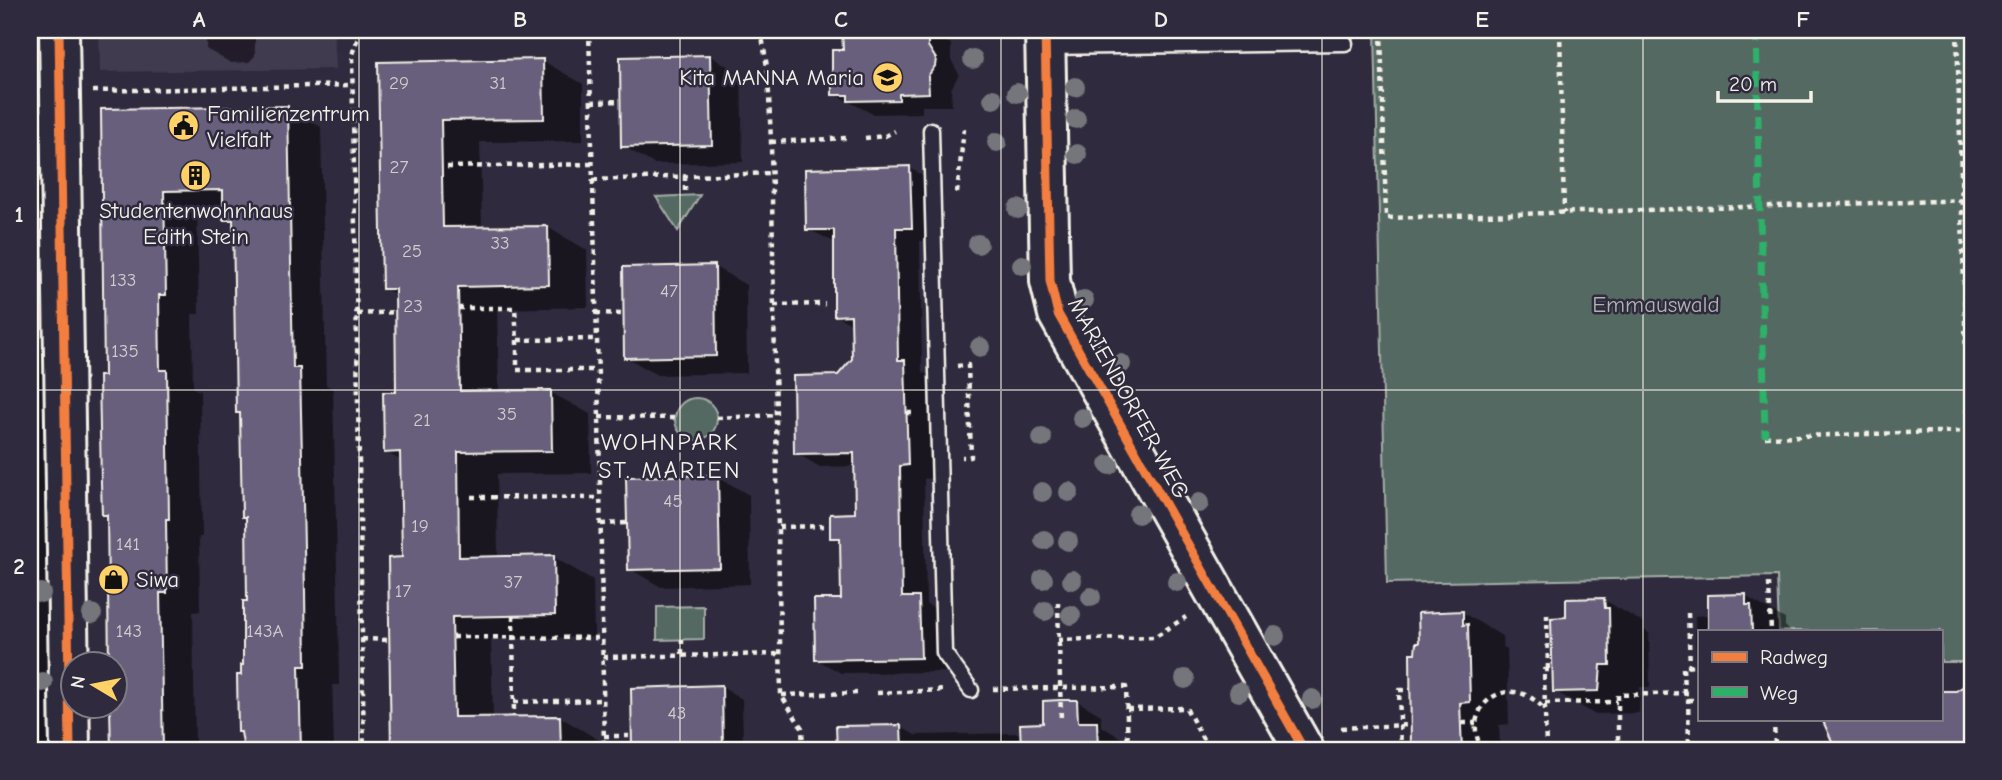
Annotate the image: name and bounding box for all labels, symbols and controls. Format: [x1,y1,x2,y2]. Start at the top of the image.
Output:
text: A [193,6,206,33]
text: B [513,6,527,33]
text: C [834,6,848,33]
text: D [1154,6,1168,33]
text: E [1475,6,1489,33]
text: F [1796,6,1810,33]
school or university icon: Kita MANNA Maria [870,60,904,94]
scale bar [1718,60,1811,104]
place label: Kita MANNA Maria [679,64,864,91]
house number: 29 [389,72,409,94]
house number: 31 [489,72,507,94]
text: 20 m [1729,72,1777,96]
place label: Familienzentrum Vielfalt [207,100,370,153]
public building icon: Familienzentrum Vielfalt [167,109,201,143]
house number: 27 [390,156,408,178]
building icon: Studentenwohnhaus Edith Stein [179,159,213,193]
place label: Studentenwohnhaus Edith Stein [99,197,293,250]
text: 1 [14,201,24,228]
house number: 33 [490,232,510,254]
house number: 25 [402,240,422,262]
house number: 133 [110,269,136,291]
house number: 47 [660,280,678,302]
park label: Emmauswald [1592,291,1720,318]
street label: MARIENDORFER WEG [1062,293,1195,504]
house number: 23 [403,295,423,317]
house number: 135 [111,340,139,362]
house number: 35 [497,403,517,425]
house number: 21 [413,409,431,431]
district label: WOHNPARK ST. MARIEN [598,428,742,484]
house number: 45 [663,490,683,512]
house number: 19 [411,515,429,537]
house number: 141 [116,533,140,555]
text: 2 [13,553,25,580]
shop icon: Siwa [96,562,130,596]
place label: Siwa [136,566,179,593]
house number: 37 [504,571,522,593]
house number: 17 [395,580,411,602]
house number: 143 [116,620,142,642]
house number: 143A [246,620,284,642]
legend [1698,630,1942,720]
text: Radweg [1760,645,1828,669]
north arrow [60,650,130,720]
text: N [66,674,90,690]
text: Weg [1760,681,1798,705]
house number: 43 [668,702,686,724]

